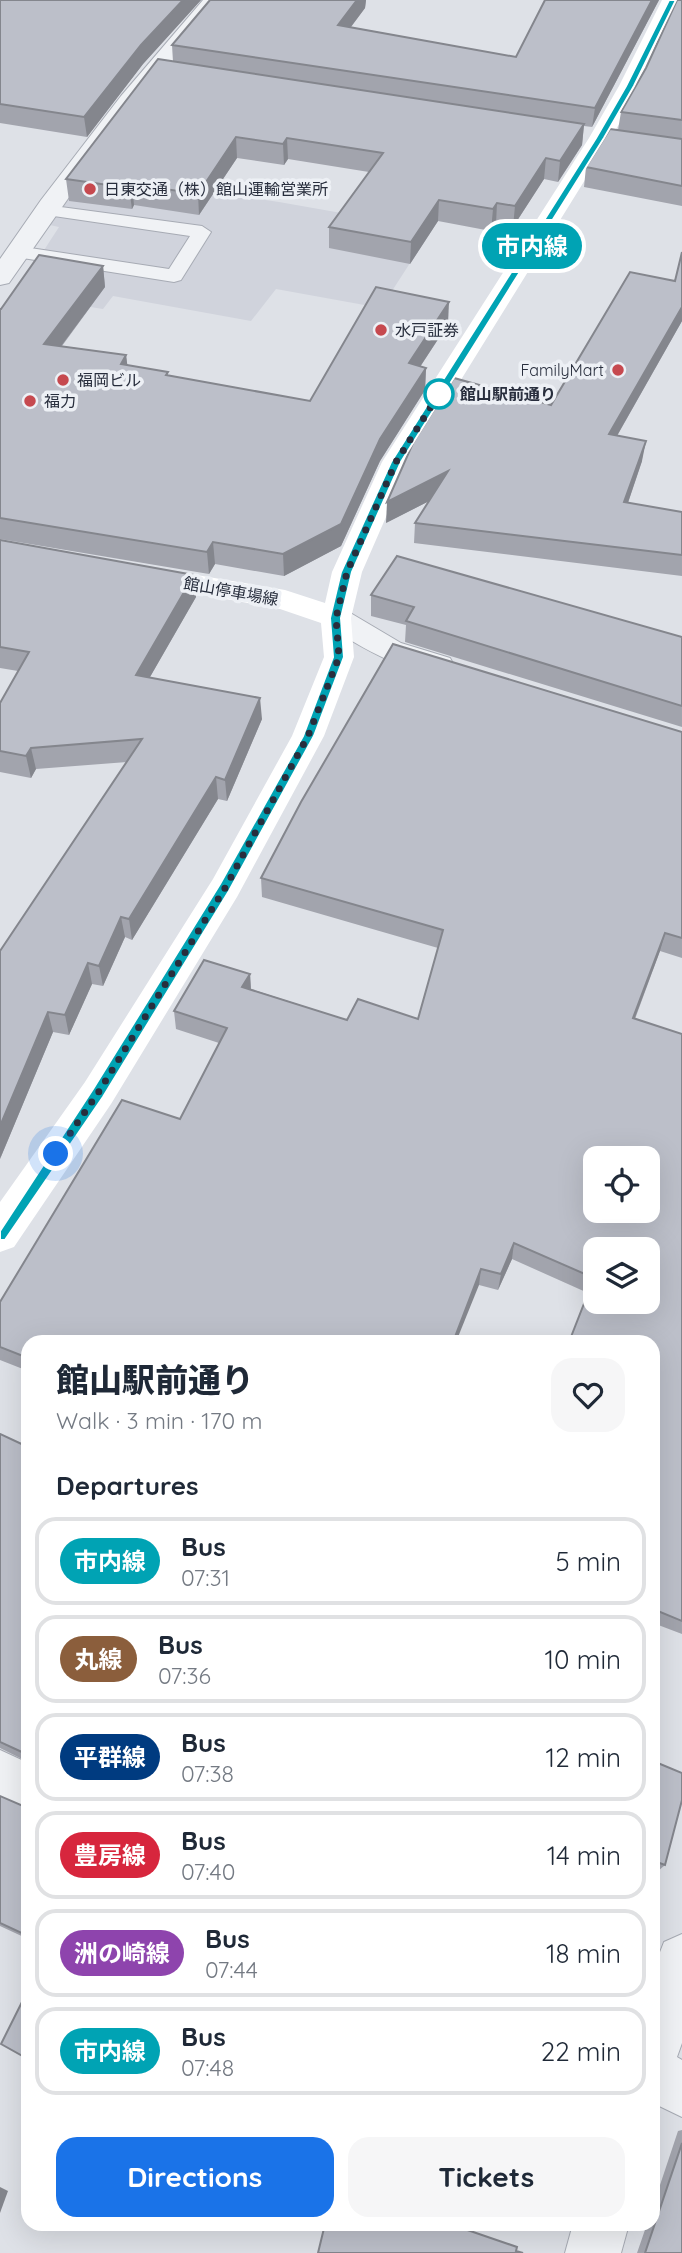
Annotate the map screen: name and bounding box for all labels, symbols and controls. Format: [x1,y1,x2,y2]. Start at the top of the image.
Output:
place label: 日東交通（株）館山運輸営業所 [104,179,328,199]
marker: 日東交通（株）館山運輸営業所 [82,181,98,197]
line badge: 市内線 [492,223,572,269]
text: 市内線 [496,231,568,261]
place label: 水戸証券 [395,320,459,340]
marker: 水戸証券 [373,322,389,338]
place label: FamilyMart [521,360,604,380]
marker: FamilyMart [610,362,626,378]
place label: 福岡ビル [77,370,141,390]
marker: 福岡ビル [55,372,71,388]
marker: 館山駅前通り [424,379,454,409]
place label: 館山駅前通り [460,384,556,404]
place label: 福力 [44,391,76,411]
marker: 福力 [22,393,38,409]
street label: 館山停車場線 [182,573,280,609]
your location [38,1136,73,1171]
map controls [583,1146,660,1314]
button: locate [583,1146,660,1223]
button: layers [583,1237,660,1314]
button: heart [551,1358,625,1432]
text: 館山駅前通り [56,1359,254,1400]
text: Walk · 3 min · 170 m [56,1406,262,1435]
text: Departures [56,1469,199,1502]
text: Bus [181,1530,226,1563]
text: 5 min [555,1545,621,1578]
text: 市内線 [74,1546,146,1576]
text: 07:31 [181,1563,230,1592]
text: Bus [158,1628,203,1661]
text: 10 min [545,1643,621,1676]
text: 丸線 [75,1644,123,1674]
text: 07:36 [158,1661,211,1690]
text: Bus [181,1726,226,1759]
text: 12 min [546,1741,621,1774]
text: 平群線 [74,1742,146,1772]
text: 07:38 [181,1759,234,1788]
text: Bus [181,1824,226,1857]
text: 14 min [547,1839,621,1872]
text: 豊房線 [74,1840,146,1870]
text: 07:40 [181,1857,235,1886]
text: Bus [205,1922,250,1955]
text: 18 min [546,1937,621,1970]
text: 洲の崎線 [74,1938,170,1968]
text: 07:44 [205,1955,258,1984]
text: Bus [181,2020,226,2053]
text: 22 min [541,2035,621,2068]
text: 市内線 [74,2036,146,2066]
text: 07:48 [181,2053,234,2082]
button: Directions [56,2137,334,2217]
button: Tickets [348,2137,625,2217]

